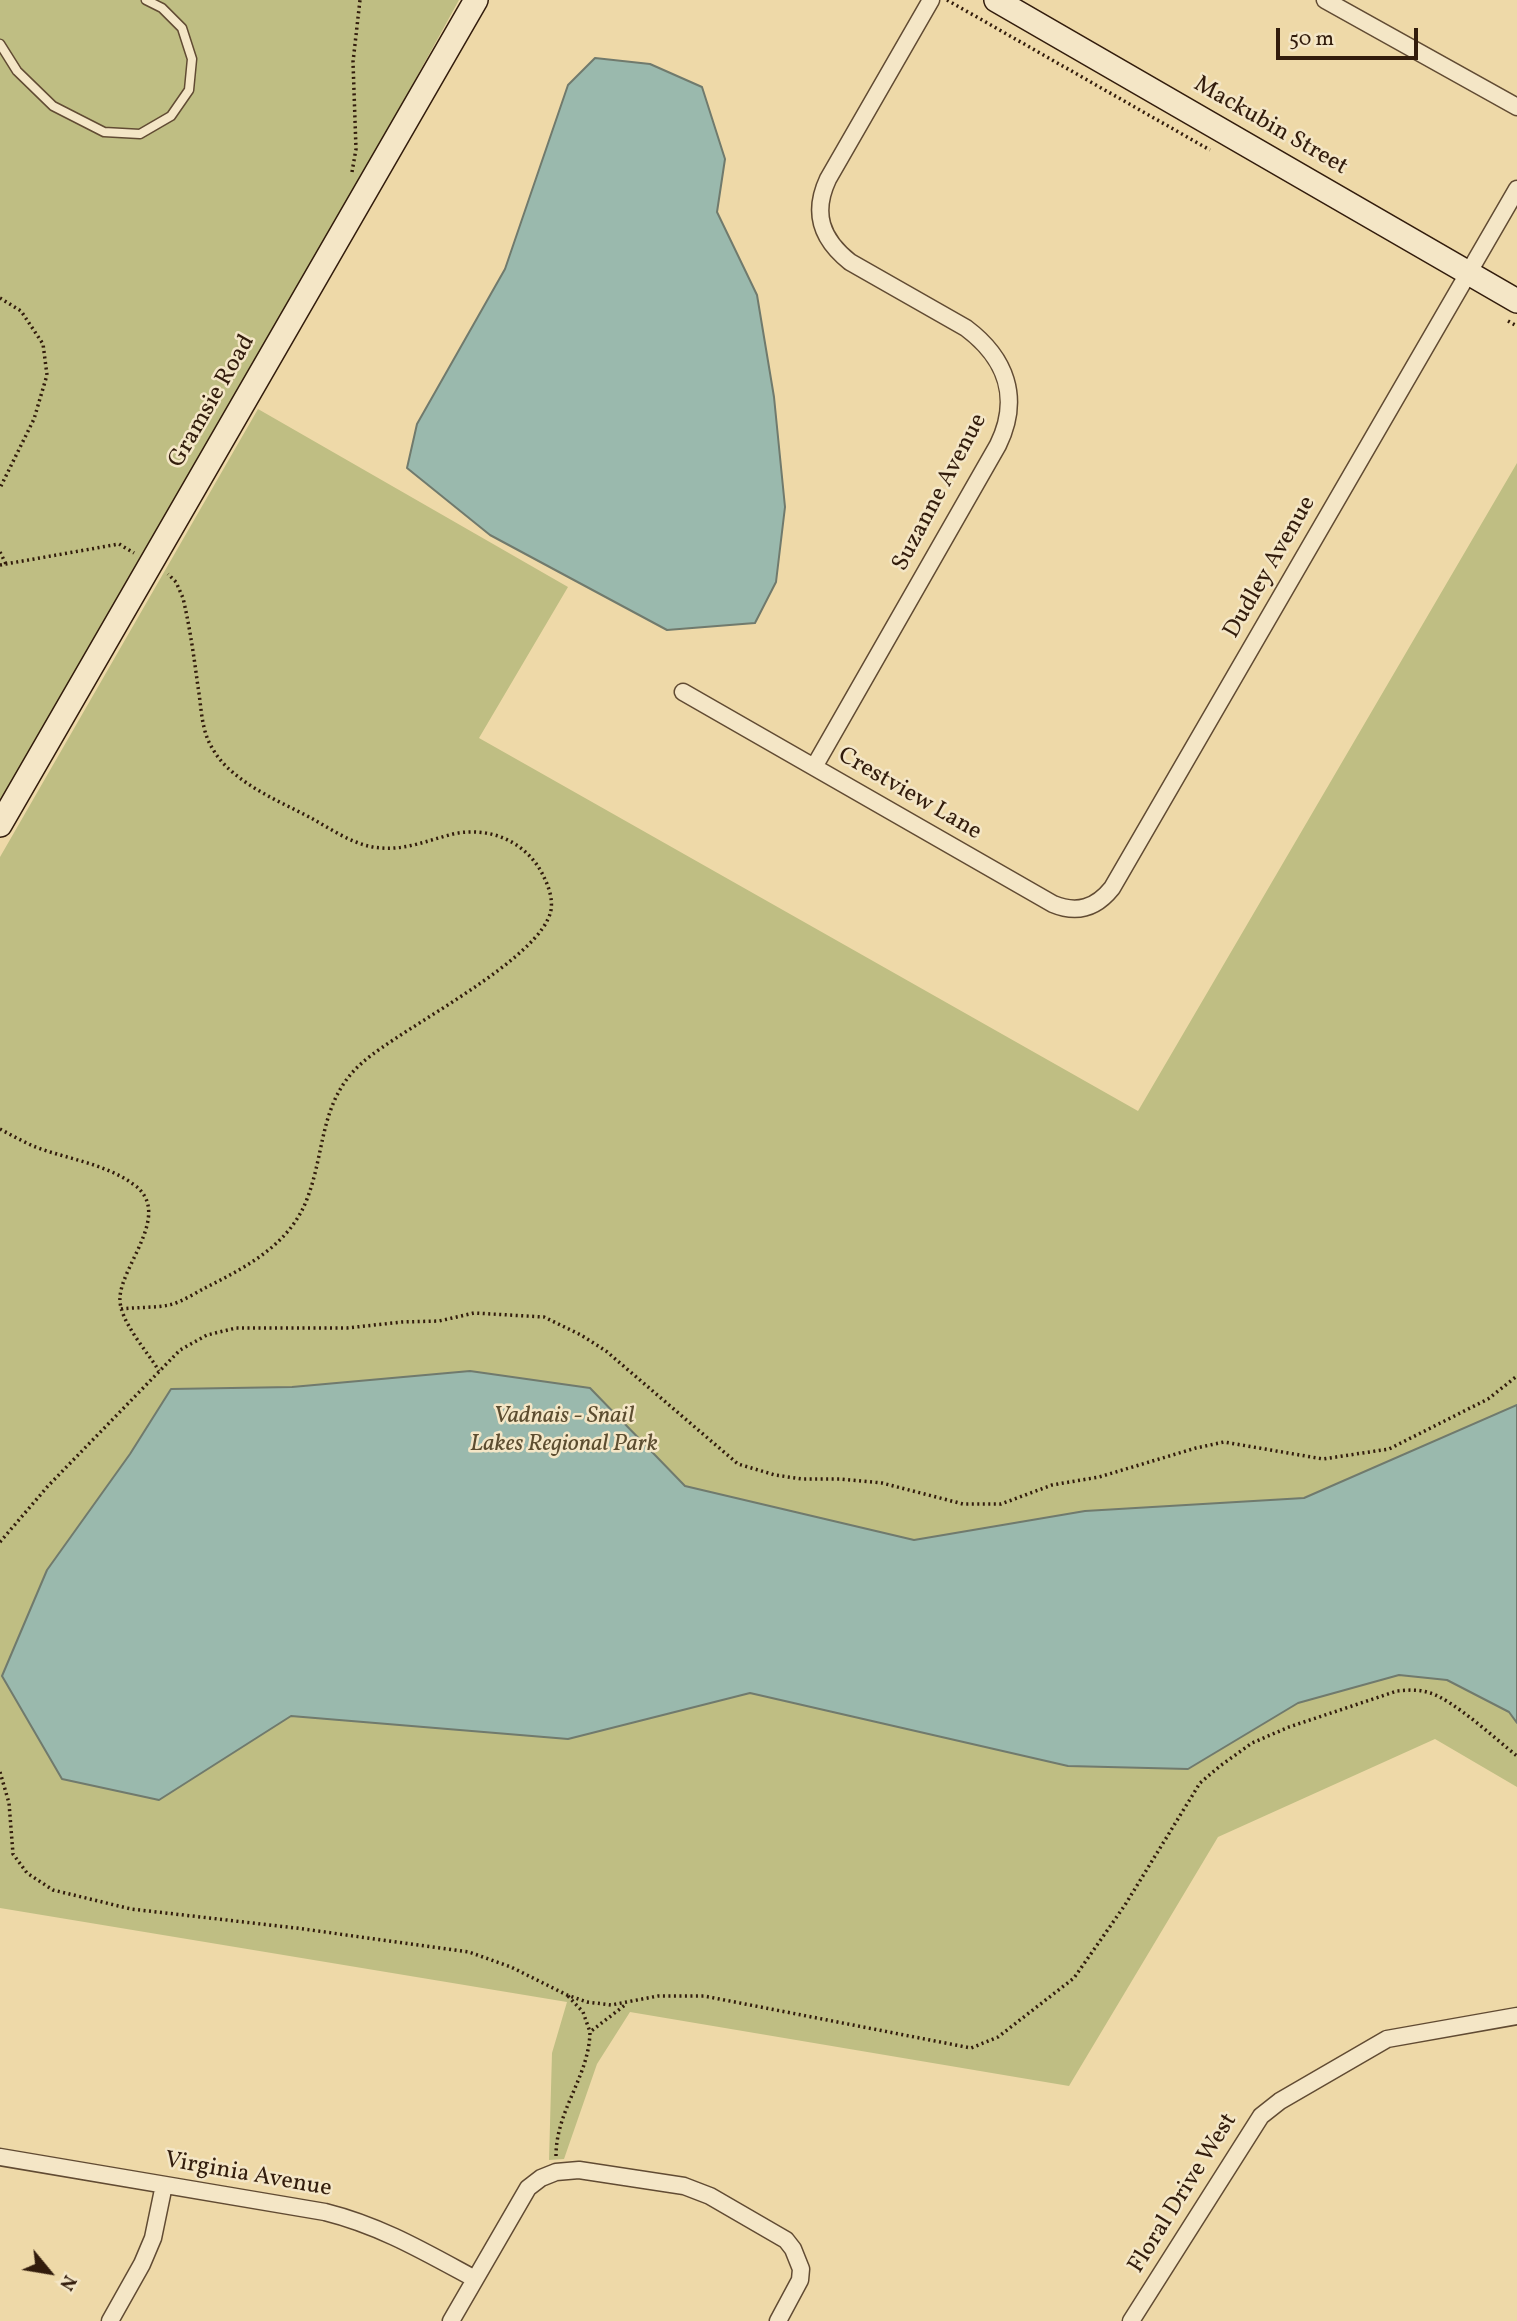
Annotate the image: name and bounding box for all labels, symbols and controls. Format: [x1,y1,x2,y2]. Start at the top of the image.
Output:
scale bar [1279,14,1421,58]
text: 50 m [1289,25,1334,54]
street label: Mackubin Street [1188,71,1352,183]
street label: Gramsie Road [163,330,263,474]
street label: Suzanne Avenue [887,409,995,577]
street label: Dudley Avenue [1219,492,1323,644]
street label: Crestview Lane [832,742,986,848]
park label: Vadnais - Snail Lakes Regional Park [470,1404,658,1460]
street label: Floral Drive West [1123,2109,1245,2279]
street label: Virginia Avenue [162,2147,334,2205]
north arrow [14,2237,84,2307]
text: N [52,2270,82,2295]

